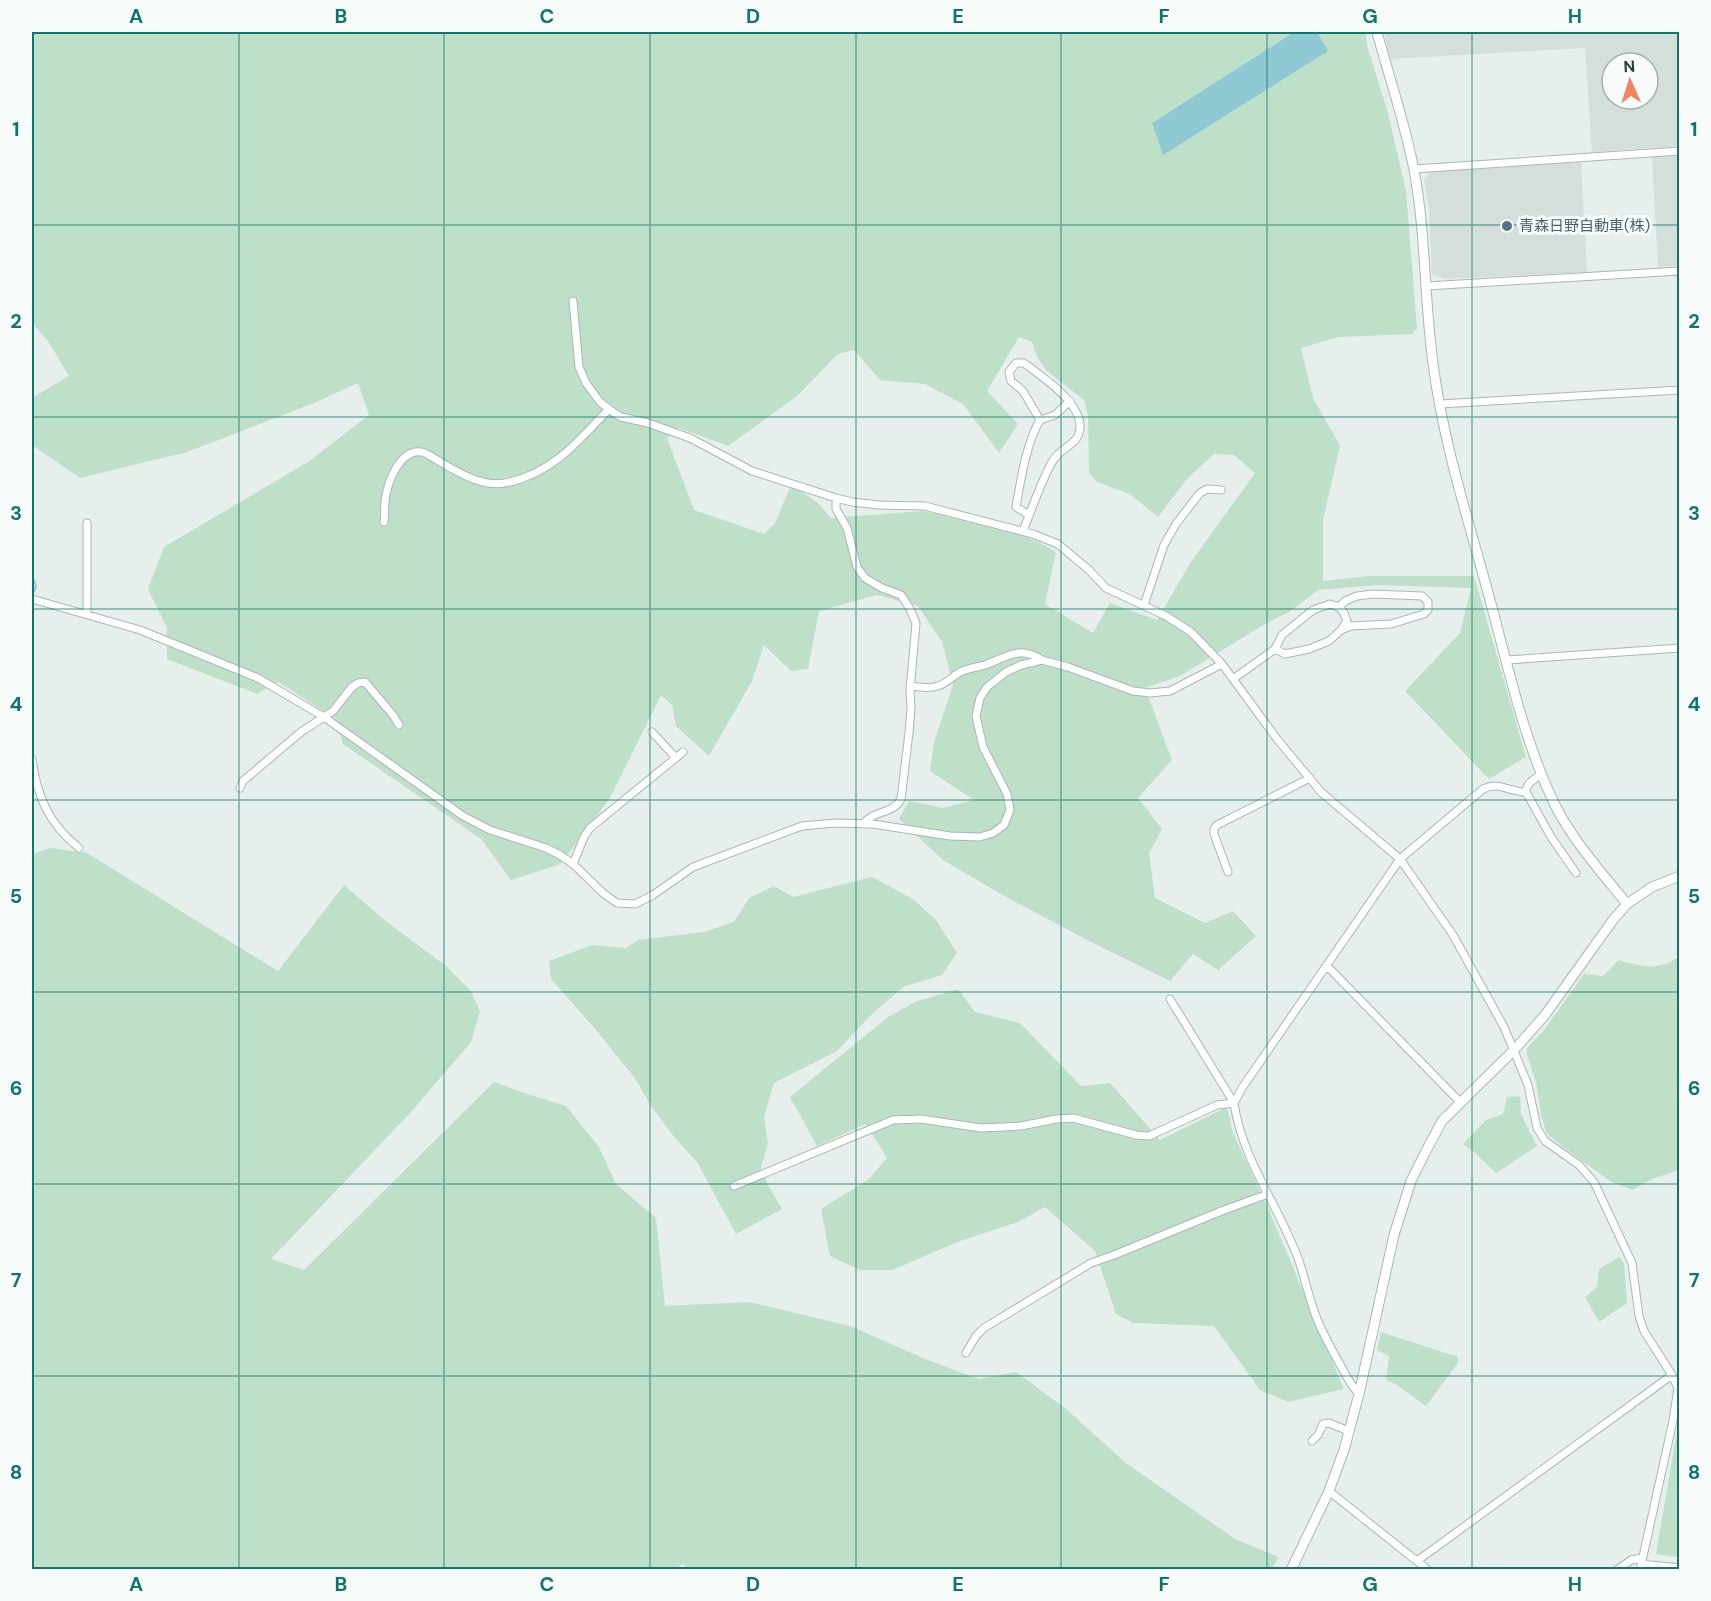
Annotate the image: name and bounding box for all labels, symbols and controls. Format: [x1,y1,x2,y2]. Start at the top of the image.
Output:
text: A [129,3,143,29]
text: B [335,3,347,29]
text: C [540,3,554,29]
text: D [746,3,760,29]
text: E [952,3,964,29]
text: F [1158,3,1170,29]
text: G [1362,3,1378,29]
text: H [1568,3,1582,29]
north arrow [1600,51,1660,111]
text: N [1623,56,1636,77]
text: 1 [12,116,20,142]
text: 1 [1690,116,1698,142]
place label: 青森日野自動車(株) [1519,216,1650,236]
marker: 青森日野自動車(株) [1500,219,1514,233]
text: 2 [10,308,22,334]
text: 2 [1688,308,1700,334]
text: 3 [10,500,22,526]
text: 3 [1688,500,1700,526]
text: 4 [10,691,23,717]
text: 4 [1688,691,1701,717]
text: 5 [10,883,22,909]
text: 5 [1688,883,1700,909]
text: 6 [10,1075,22,1101]
text: 6 [1688,1075,1700,1101]
text: 7 [11,1267,22,1293]
text: 7 [1689,1267,1700,1293]
text: 8 [10,1459,22,1485]
text: 8 [1688,1459,1700,1485]
text: A [129,1571,143,1597]
text: B [335,1571,347,1597]
text: C [540,1571,554,1597]
text: D [746,1571,760,1597]
text: E [952,1571,964,1597]
text: F [1158,1571,1170,1597]
text: G [1362,1571,1378,1597]
text: H [1568,1571,1582,1597]

